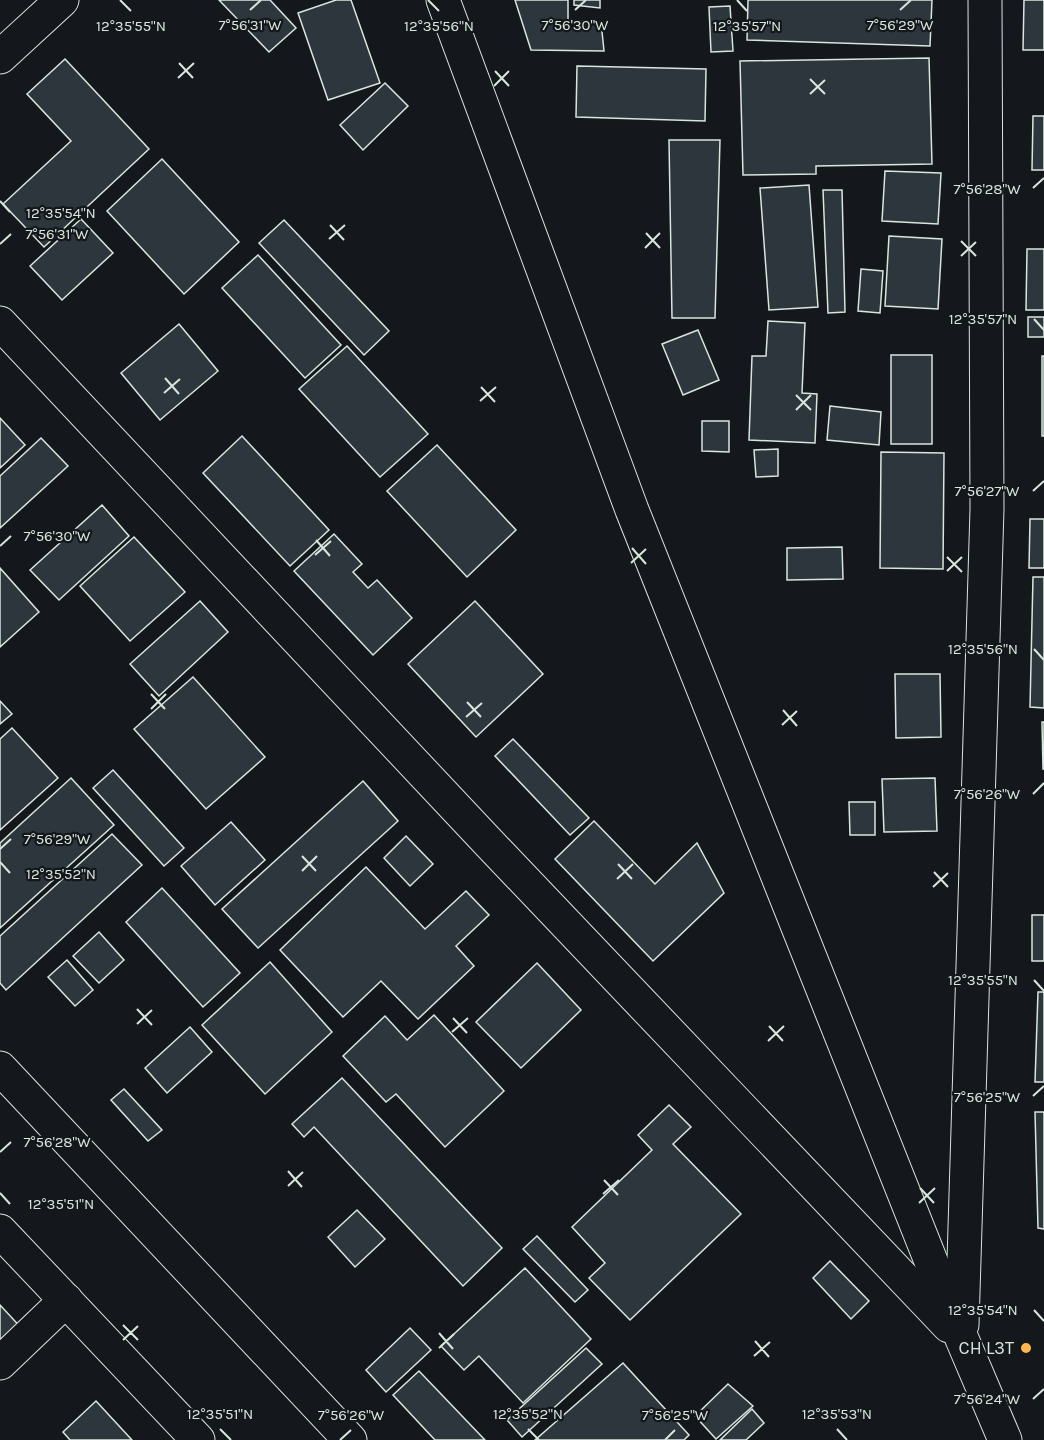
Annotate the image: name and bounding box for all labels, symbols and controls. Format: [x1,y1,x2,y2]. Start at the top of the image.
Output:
text: 7°56'31"W [218,16,282,34]
text: 7°56'30"W [542,16,609,34]
text: 7°56'29"W [867,16,934,34]
text: 12°35'55"N [96,17,166,35]
text: 12°35'56"N [404,17,474,35]
text: 12°35'57"N [713,17,781,35]
text: 7°56'28"W [953,180,1021,198]
text: 12°35'54"N [26,204,96,222]
text: 7°56'31"W [25,225,89,243]
text: 12°35'57"N [949,310,1017,328]
text: 7°56'27"W [955,482,1020,500]
text: 7°56'30"W [24,527,91,545]
text: 12°35'56"N [948,640,1018,658]
text: 7°56'26"W [954,785,1021,803]
text: 7°56'29"W [24,830,91,848]
text: 12°35'52"N [26,865,96,883]
text: 12°35'55"N [948,971,1018,989]
text: 7°56'25"W [954,1088,1021,1106]
text: 7°56'28"W [23,1133,91,1151]
text: 12°35'51"N [28,1195,94,1213]
text: 12°35'54"N [948,1301,1018,1319]
place label: CH L3T [959,1337,1014,1359]
marker: CH L3T [1019,1341,1033,1355]
text: 7°56'24"W [954,1390,1021,1408]
text: 12°35'51"N [187,1405,253,1423]
text: 12°35'52"N [493,1405,563,1423]
text: 12°35'53"N [802,1405,872,1423]
text: 7°56'26"W [318,1406,385,1424]
text: 7°56'25"W [642,1406,709,1424]

